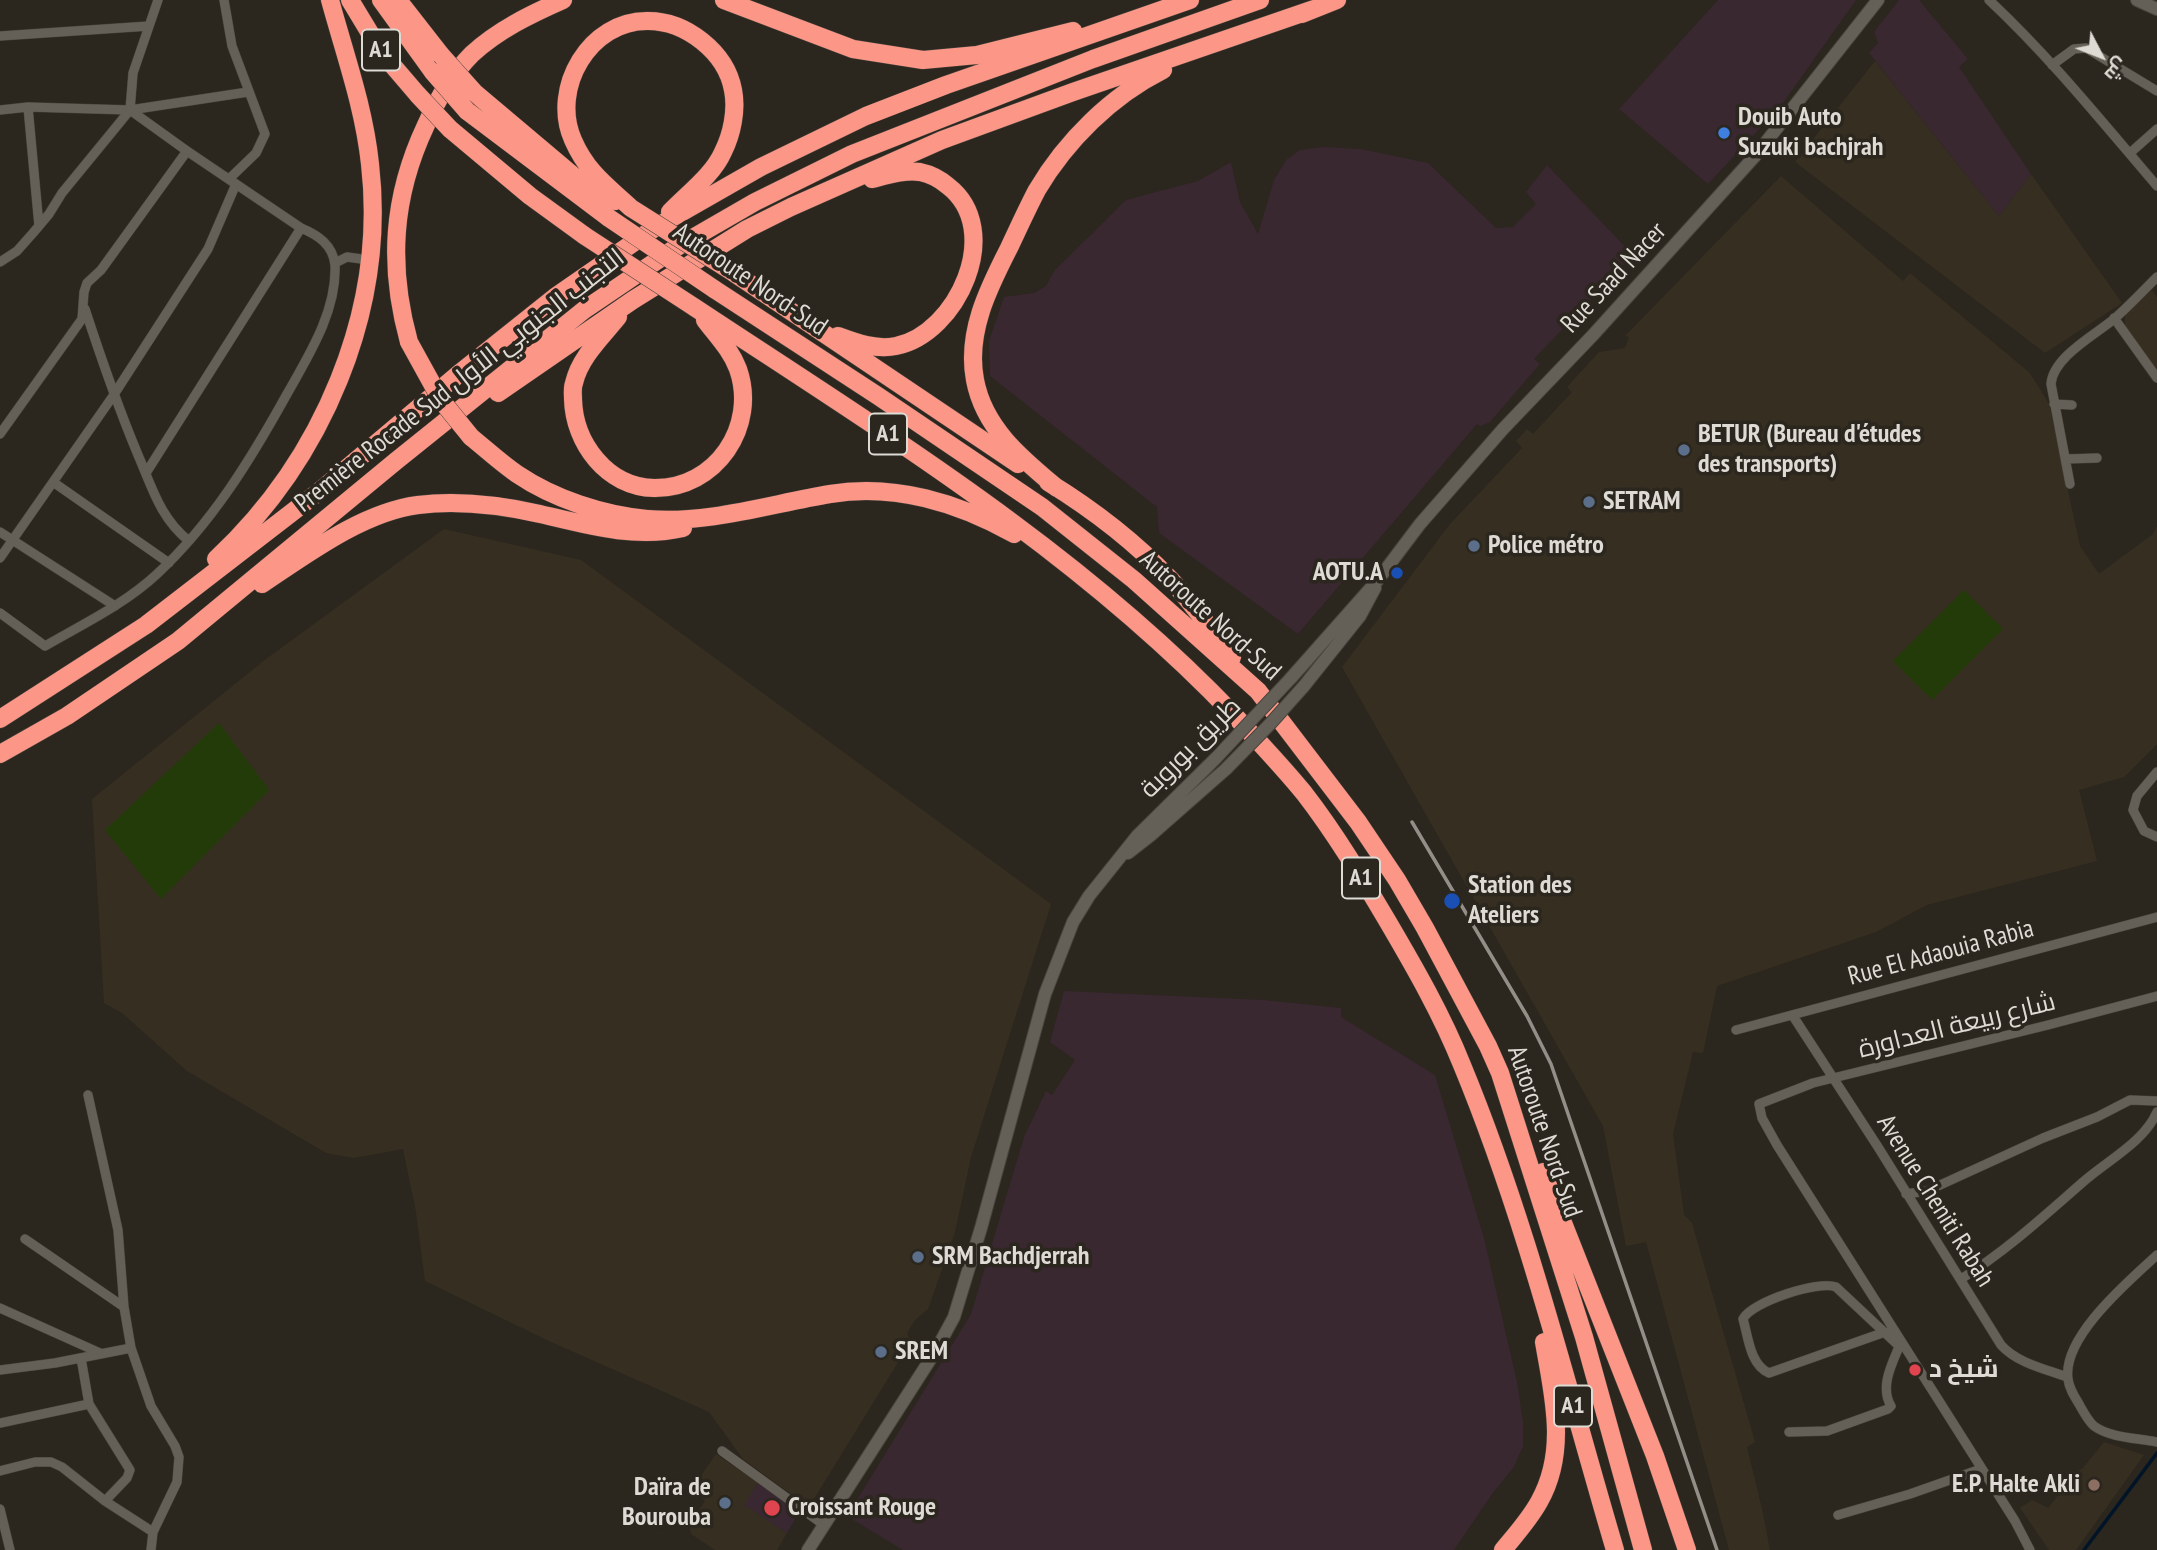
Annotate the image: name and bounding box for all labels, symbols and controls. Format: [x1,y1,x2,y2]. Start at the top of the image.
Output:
north arrow [2066,21,2136,91]
road number: A1 [362,30,400,70]
text: ش [2100,53,2134,87]
place label: Douib Auto Suzuki bachjrah [1738,102,1883,164]
marker: Douib Auto Suzuki bachjrah [1716,125,1732,141]
street label: Rue Saad Nacer [1555,216,1673,340]
street label: Autoroute Nord-Sud [667,217,833,343]
street label: Première Rocade Sud التجنب الجنوبي الأول [289,243,631,519]
road number: A1 [869,414,907,454]
place label: BETUR (Bureau d'études des transports) [1698,419,1921,480]
marker: BETUR (Bureau d'études des transports) [1676,442,1692,458]
place label: SETRAM [1603,486,1680,518]
marker: SETRAM [1581,494,1597,510]
place label: Police métro [1488,530,1604,562]
marker: Police métro [1466,538,1482,554]
street label: Autoroute Nord-Sud [1133,544,1287,688]
place label: AOTU.A [1313,557,1383,589]
marker: AOTU.A [1389,565,1405,581]
street label: طريق بوروبة [1134,691,1248,805]
road number: A1 [1342,858,1380,898]
place label: Station des Ateliers [1468,870,1572,931]
marker: Station des Ateliers [1442,891,1462,911]
street label: Rue El Adaouia Rabia [1845,913,2037,993]
street label: شارع ربيعة العداورة [1855,986,2059,1066]
street label: Autoroute Nord-Sud [1500,1042,1588,1222]
street label: Avenue Cheniti Rabah [1870,1109,2000,1293]
place label: SRM Bachdjerrah [932,1241,1090,1273]
marker: SRM Bachdjerrah [910,1249,926,1265]
place label: SREM [895,1336,948,1368]
marker: SREM [873,1344,889,1360]
place label: شيخ د [1929,1354,1999,1386]
marker: شيخ د [1907,1362,1923,1378]
road number: A1 [1554,1386,1592,1426]
place label: E.P. Halte Akli [1952,1469,2080,1501]
place label: Daïra de Bourouba [622,1472,711,1534]
marker: E.P. Halte Akli [2086,1477,2102,1493]
place label: Croissant Rouge [788,1492,936,1524]
marker: Daïra de Bourouba [717,1495,733,1511]
marker: Croissant Rouge [762,1498,782,1518]

